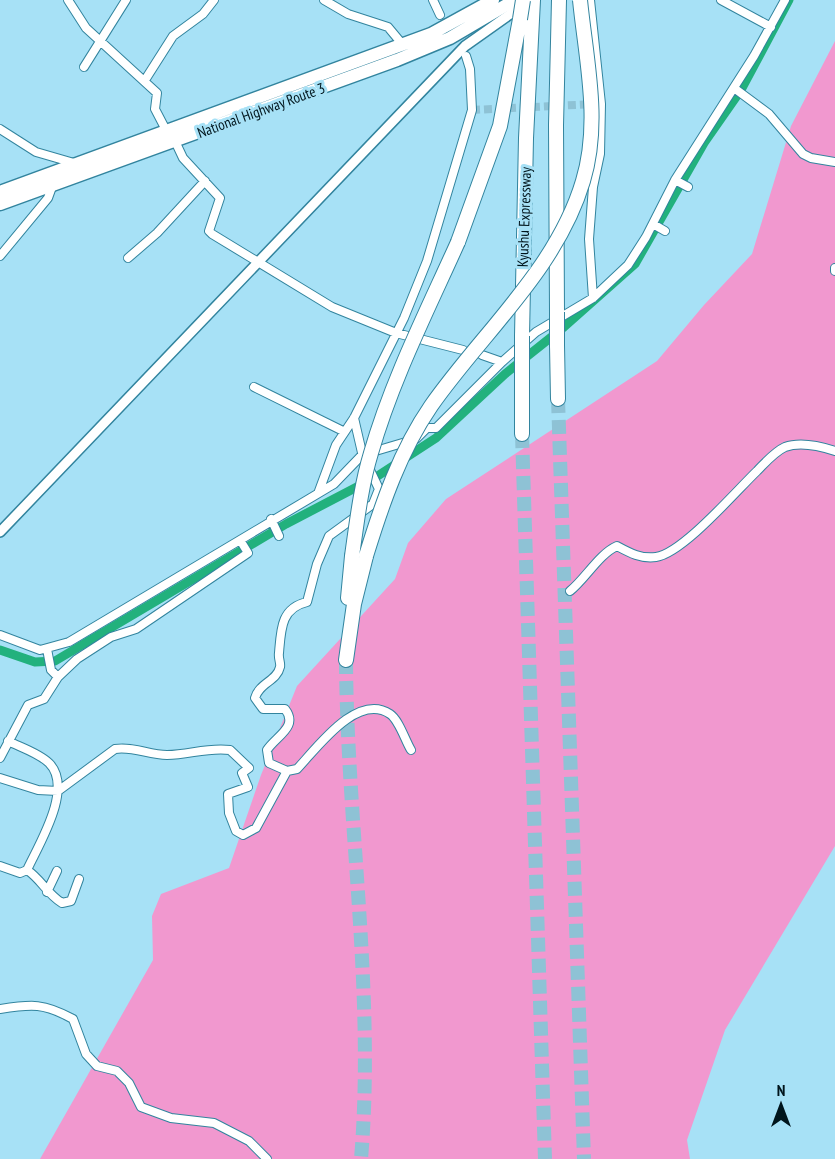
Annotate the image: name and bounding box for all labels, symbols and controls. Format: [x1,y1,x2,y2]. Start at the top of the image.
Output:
street label: National Highway Route 3 [195,78,327,142]
street label: Kyushu Expressway [513,166,535,267]
north arrow [751,1075,811,1135]
text: N [777,1080,785,1100]

